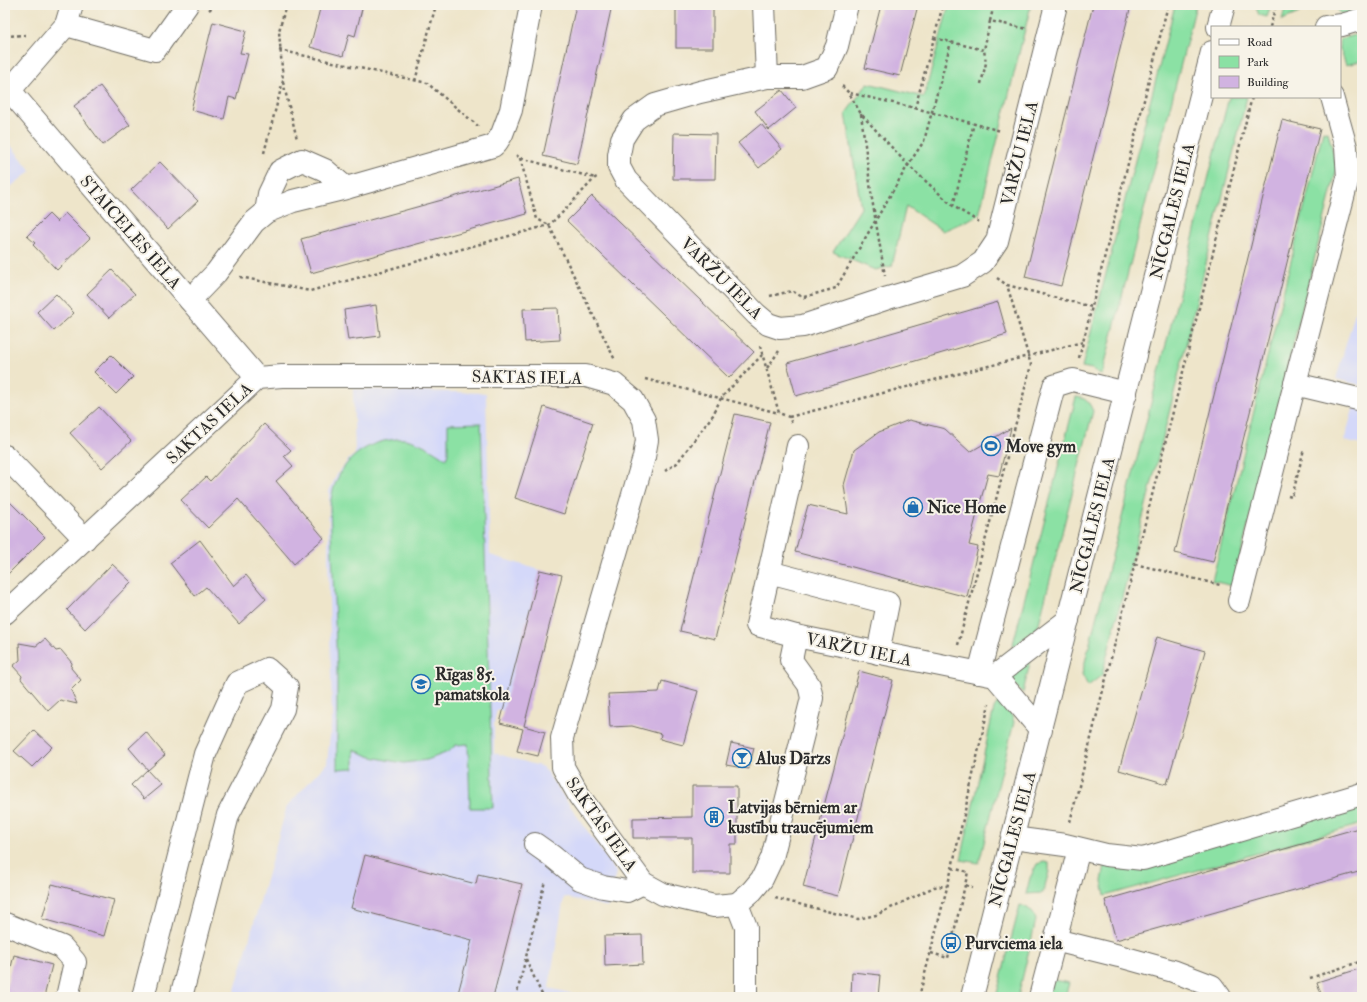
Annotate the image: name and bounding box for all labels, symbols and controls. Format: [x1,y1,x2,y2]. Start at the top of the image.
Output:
legend [1211,26,1341,98]
text: Road [1247,35,1272,50]
text: Park [1247,55,1269,70]
text: Building [1247,75,1290,90]
street label: VARŽU IELA [994,98,1043,208]
street label: NĪCGALES IELA [1145,141,1200,281]
street label: STAICELES IELA [75,171,186,294]
street label: VARŽU IELA [676,232,769,324]
street label: SAKTAS IELA [472,366,583,389]
street label: SAKTAS IELA [162,378,257,469]
sports icon: Move gym [980,435,1002,457]
place label: Move gym [1004,436,1077,458]
street label: NĪCGALES IELA [1065,455,1120,595]
shop icon: Nice Home [902,496,924,518]
place label: Nice Home [926,497,1007,518]
street label: VARŽU IELA [804,626,914,671]
place label: Rīgas 85. pamatskola [434,664,510,706]
school or university icon: Rīgas 85. pamatskola [410,673,432,695]
bar icon: Alus Dārzs [731,747,753,769]
place label: Alus Dārzs [755,748,831,769]
street label: NĪCGALES IELA [984,769,1041,909]
street label: SAKTAS IELA [561,773,642,876]
place label: Latvijas bērniem ar kustību traucējumiem [727,797,874,839]
building icon: Latvijas bērniem ar kustību traucējumiem [703,806,725,828]
bus stop icon: Purvciema iela [940,932,962,954]
place label: Purvciema iela [965,933,1063,954]

